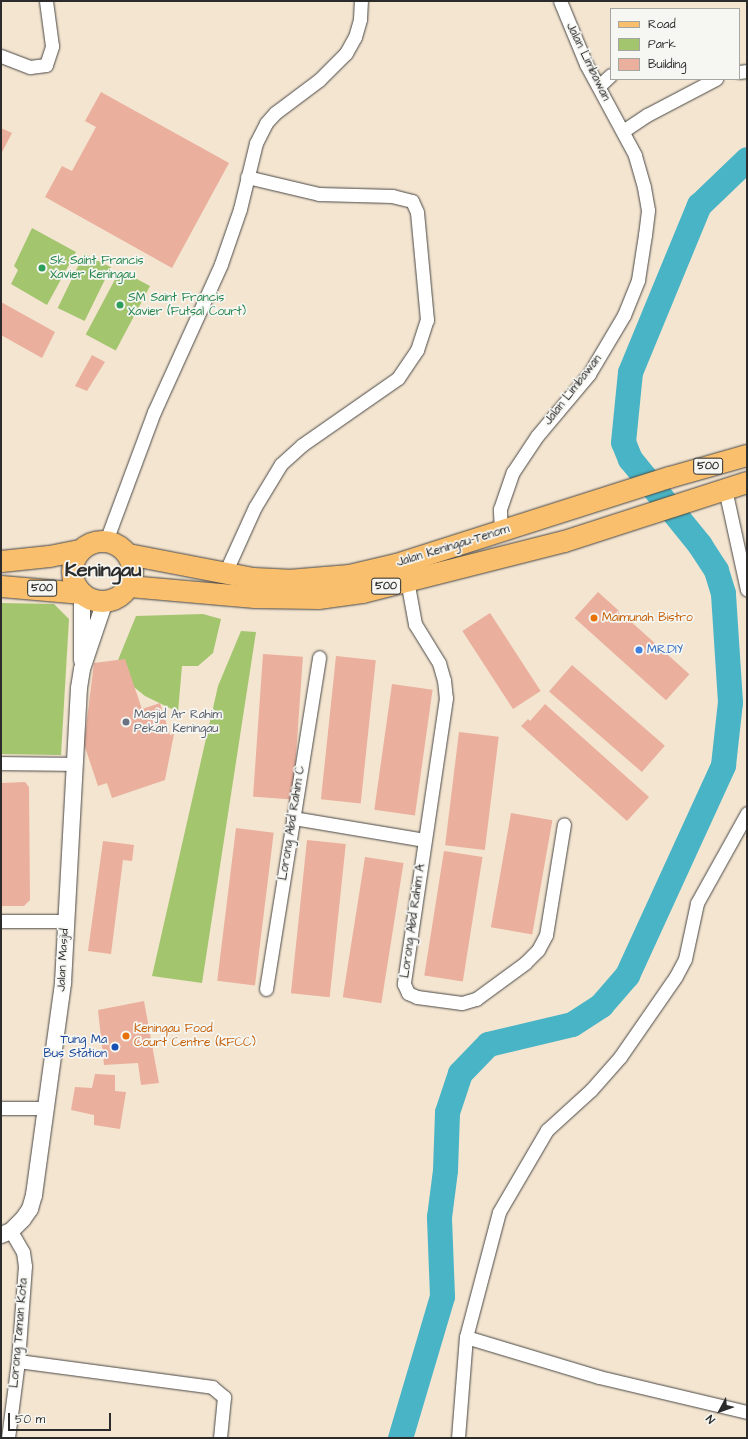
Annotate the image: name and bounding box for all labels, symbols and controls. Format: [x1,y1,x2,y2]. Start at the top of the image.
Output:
legend [610,8,740,80]
text: Road [648,16,676,33]
street label: Jalan Limbawan [563,20,613,104]
text: Park [648,36,676,53]
text: Building [648,56,686,73]
place label: Sk Saint Francis Xavier Keningau [50,254,144,282]
marker: Sk Saint Francis Xavier Keningau [37,263,47,273]
place label: SM Saint Francis Xavier (Futsal Court) [128,291,246,319]
marker: SM Saint Francis Xavier (Futsal Court) [115,300,125,310]
street label: Jalan Limbawan [541,352,605,428]
road number: 500 [693,457,723,475]
street label: Jalan Keningau-Tenom [395,522,511,570]
district label: Keningau [65,558,141,582]
road number: 500 [371,577,401,595]
road number: 500 [27,579,57,597]
place label: Maimunah Bistro [602,611,693,625]
marker: Maimunah Bistro [589,613,599,623]
place label: MR.DIY [647,643,683,657]
marker: MR.DIY [634,645,644,655]
place label: Masjid Ar Rahim Pekan Keningau [134,708,222,736]
marker: Masjid Ar Rahim Pekan Keningau [121,717,131,727]
street label: Lorong Abd Rahim C [276,765,308,881]
street label: Lorong Abd Rahim A [398,863,428,979]
street label: Jalan Masjid [54,928,72,992]
place label: Keningau Food Court Centre (KFCC) [134,1022,256,1050]
marker: Keningau Food Court Centre (KFCC) [121,1031,131,1041]
place label: Tung Ma Bus Station [43,1033,107,1061]
marker: Tung Ma Bus Station [110,1042,120,1052]
street label: Lorong Taman Kota [7,1277,31,1389]
north arrow [700,1391,740,1431]
scale bar [10,1405,113,1431]
text: 50 m [15,1411,45,1428]
text: N [703,1412,718,1427]

